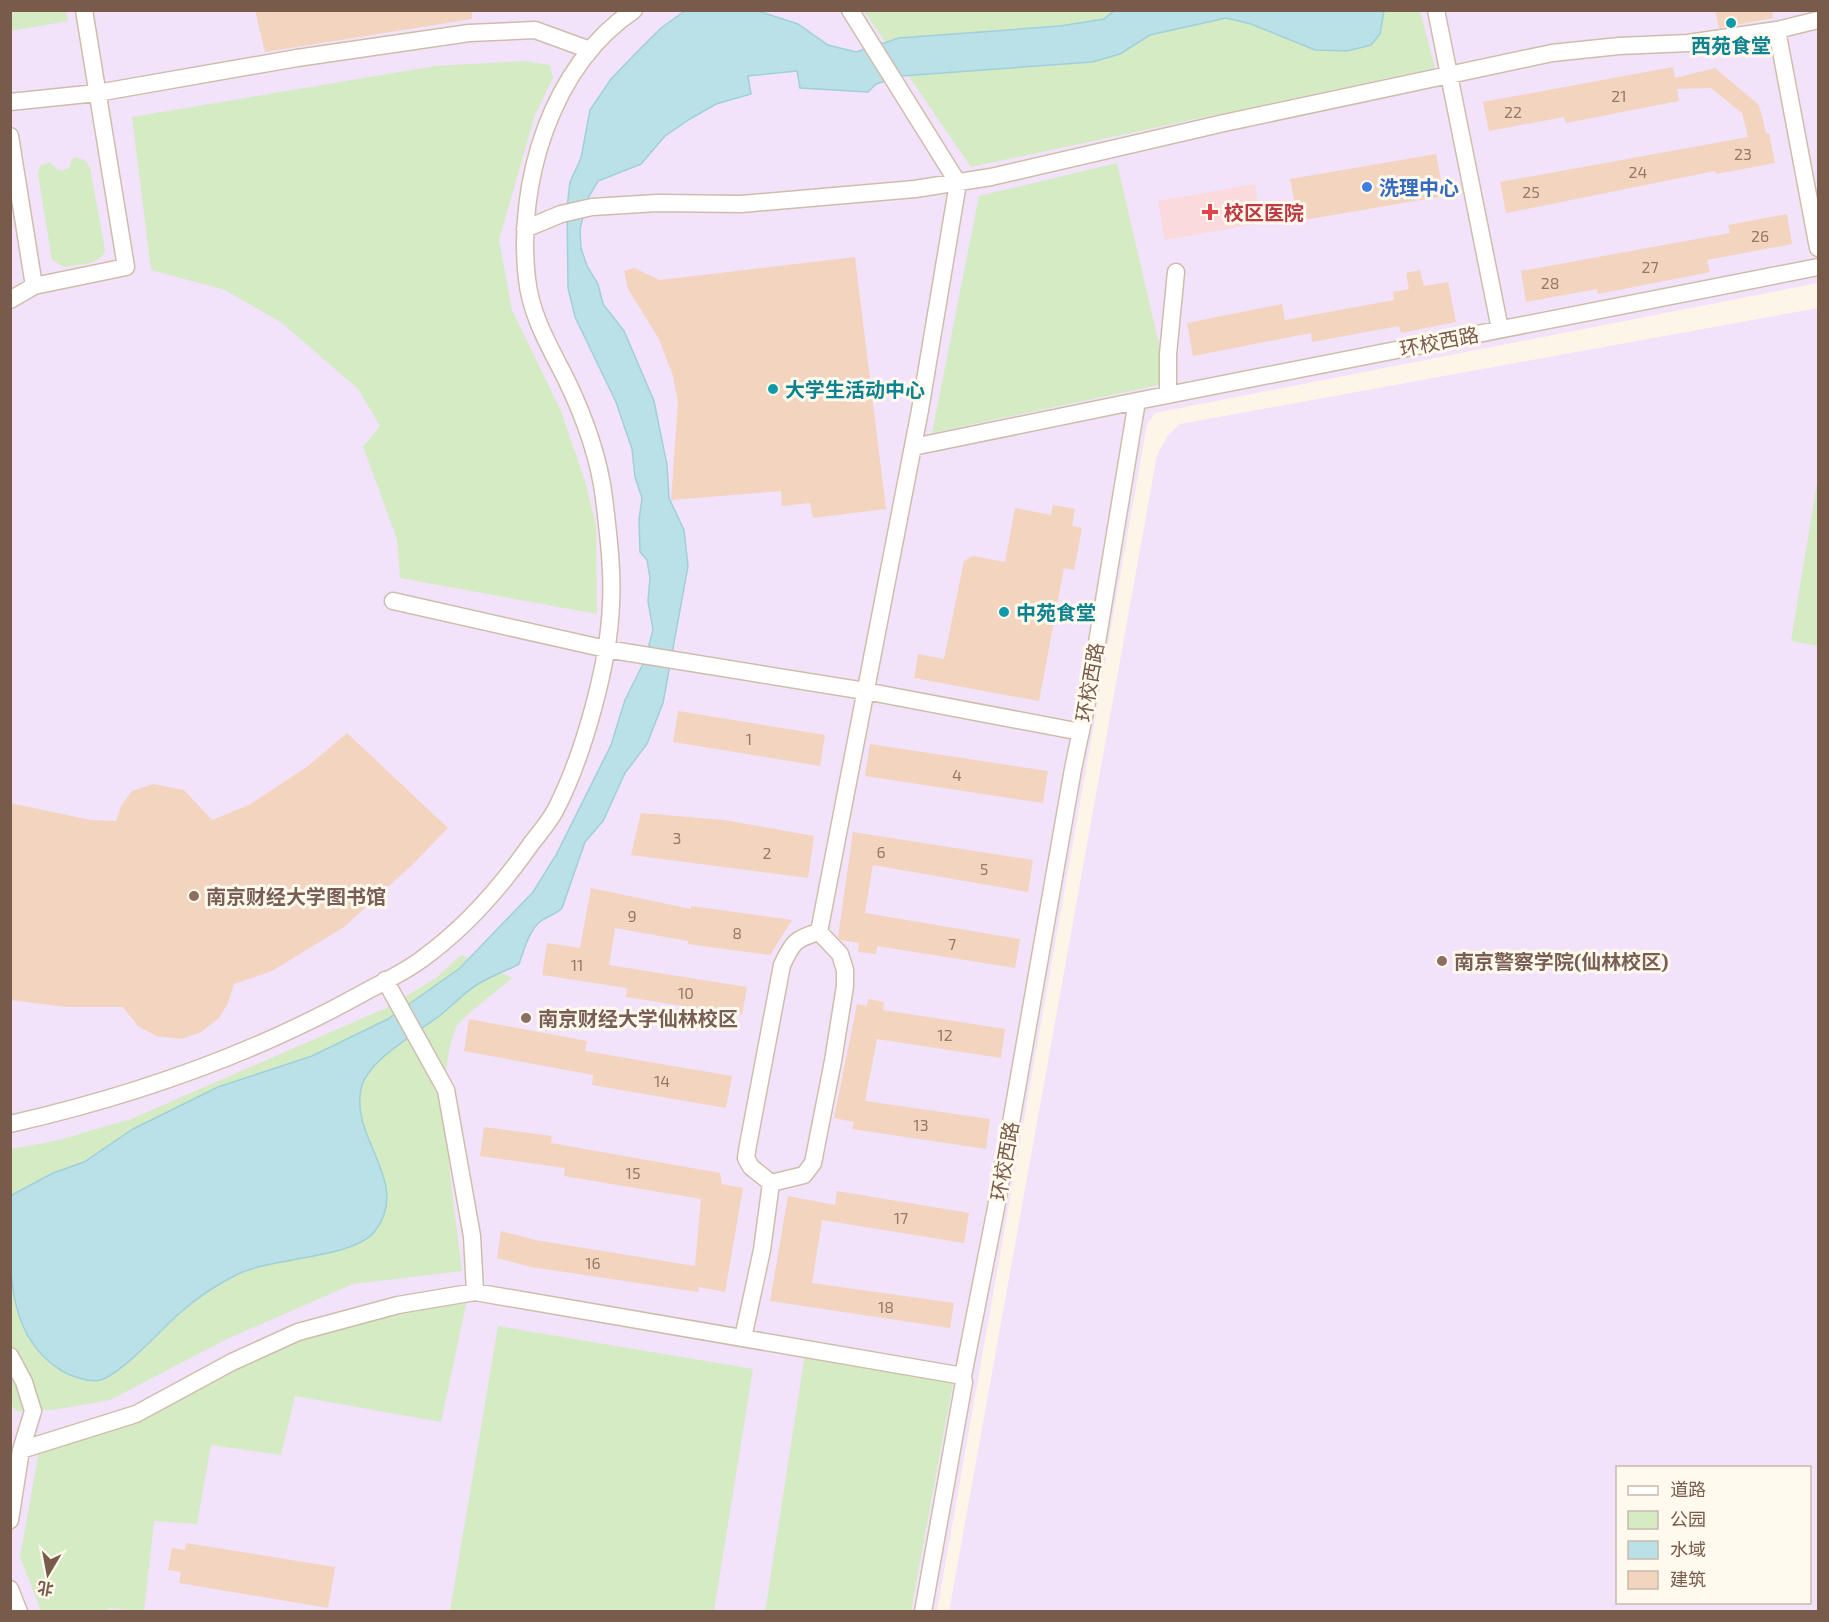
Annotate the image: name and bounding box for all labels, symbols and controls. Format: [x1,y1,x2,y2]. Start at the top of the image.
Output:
marker: 西苑食堂 [1724,16,1738,30]
place label: 西苑食堂 [1691,33,1771,57]
house number: 21 [1611,86,1627,105]
house number: 22 [1504,102,1522,121]
house number: 23 [1734,144,1752,163]
house number: 24 [1629,162,1648,181]
place label: 洗理中心 [1379,175,1459,199]
marker: 洗理中心 [1360,180,1374,194]
house number: 25 [1522,182,1540,201]
place label: 校区医院 [1224,200,1304,224]
marker: 校区医院 [1201,203,1219,221]
house number: 26 [1751,226,1769,245]
house number: 27 [1641,257,1659,276]
house number: 28 [1541,273,1559,292]
street label: 环校西路 [1397,322,1481,360]
place label: 大学生活动中心 [785,377,925,401]
marker: 大学生活动中心 [766,382,780,396]
place label: 中苑食堂 [1016,600,1096,624]
marker: 中苑食堂 [997,605,1011,619]
street label: 环校西路 [1070,641,1108,723]
house number: 1 [746,729,752,748]
house number: 4 [952,765,962,784]
house number: 3 [673,828,681,847]
house number: 6 [876,842,886,861]
house number: 2 [763,843,772,862]
house number: 5 [980,859,988,878]
place label: 南京财经大学图书馆 [206,884,386,908]
marker: 南京财经大学图书馆 [187,889,201,903]
house number: 9 [627,906,637,925]
house number: 8 [732,923,742,942]
house number: 7 [948,934,956,953]
place label: 南京警察学院(仙林校区) [1454,949,1669,973]
marker: 南京警察学院(仙林校区) [1435,954,1449,968]
house number: 11 [571,955,583,974]
house number: 10 [678,983,694,1002]
place label: 南京财经大学仙林校区 [538,1006,738,1030]
marker: 南京财经大学仙林校区 [519,1011,533,1025]
house number: 12 [937,1025,953,1044]
house number: 14 [654,1071,670,1090]
house number: 13 [913,1115,929,1134]
street label: 环校西路 [985,1120,1023,1202]
house number: 15 [626,1163,640,1182]
house number: 17 [894,1208,908,1227]
house number: 16 [585,1253,601,1272]
house number: 18 [878,1297,894,1316]
legend [1616,1466,1811,1604]
text: 道路 [1670,1478,1706,1500]
text: 公园 [1670,1508,1706,1530]
text: 水域 [1670,1538,1706,1560]
north arrow [18,1544,78,1604]
text: 建筑 [1670,1568,1706,1590]
text: 北 [36,1579,55,1600]

